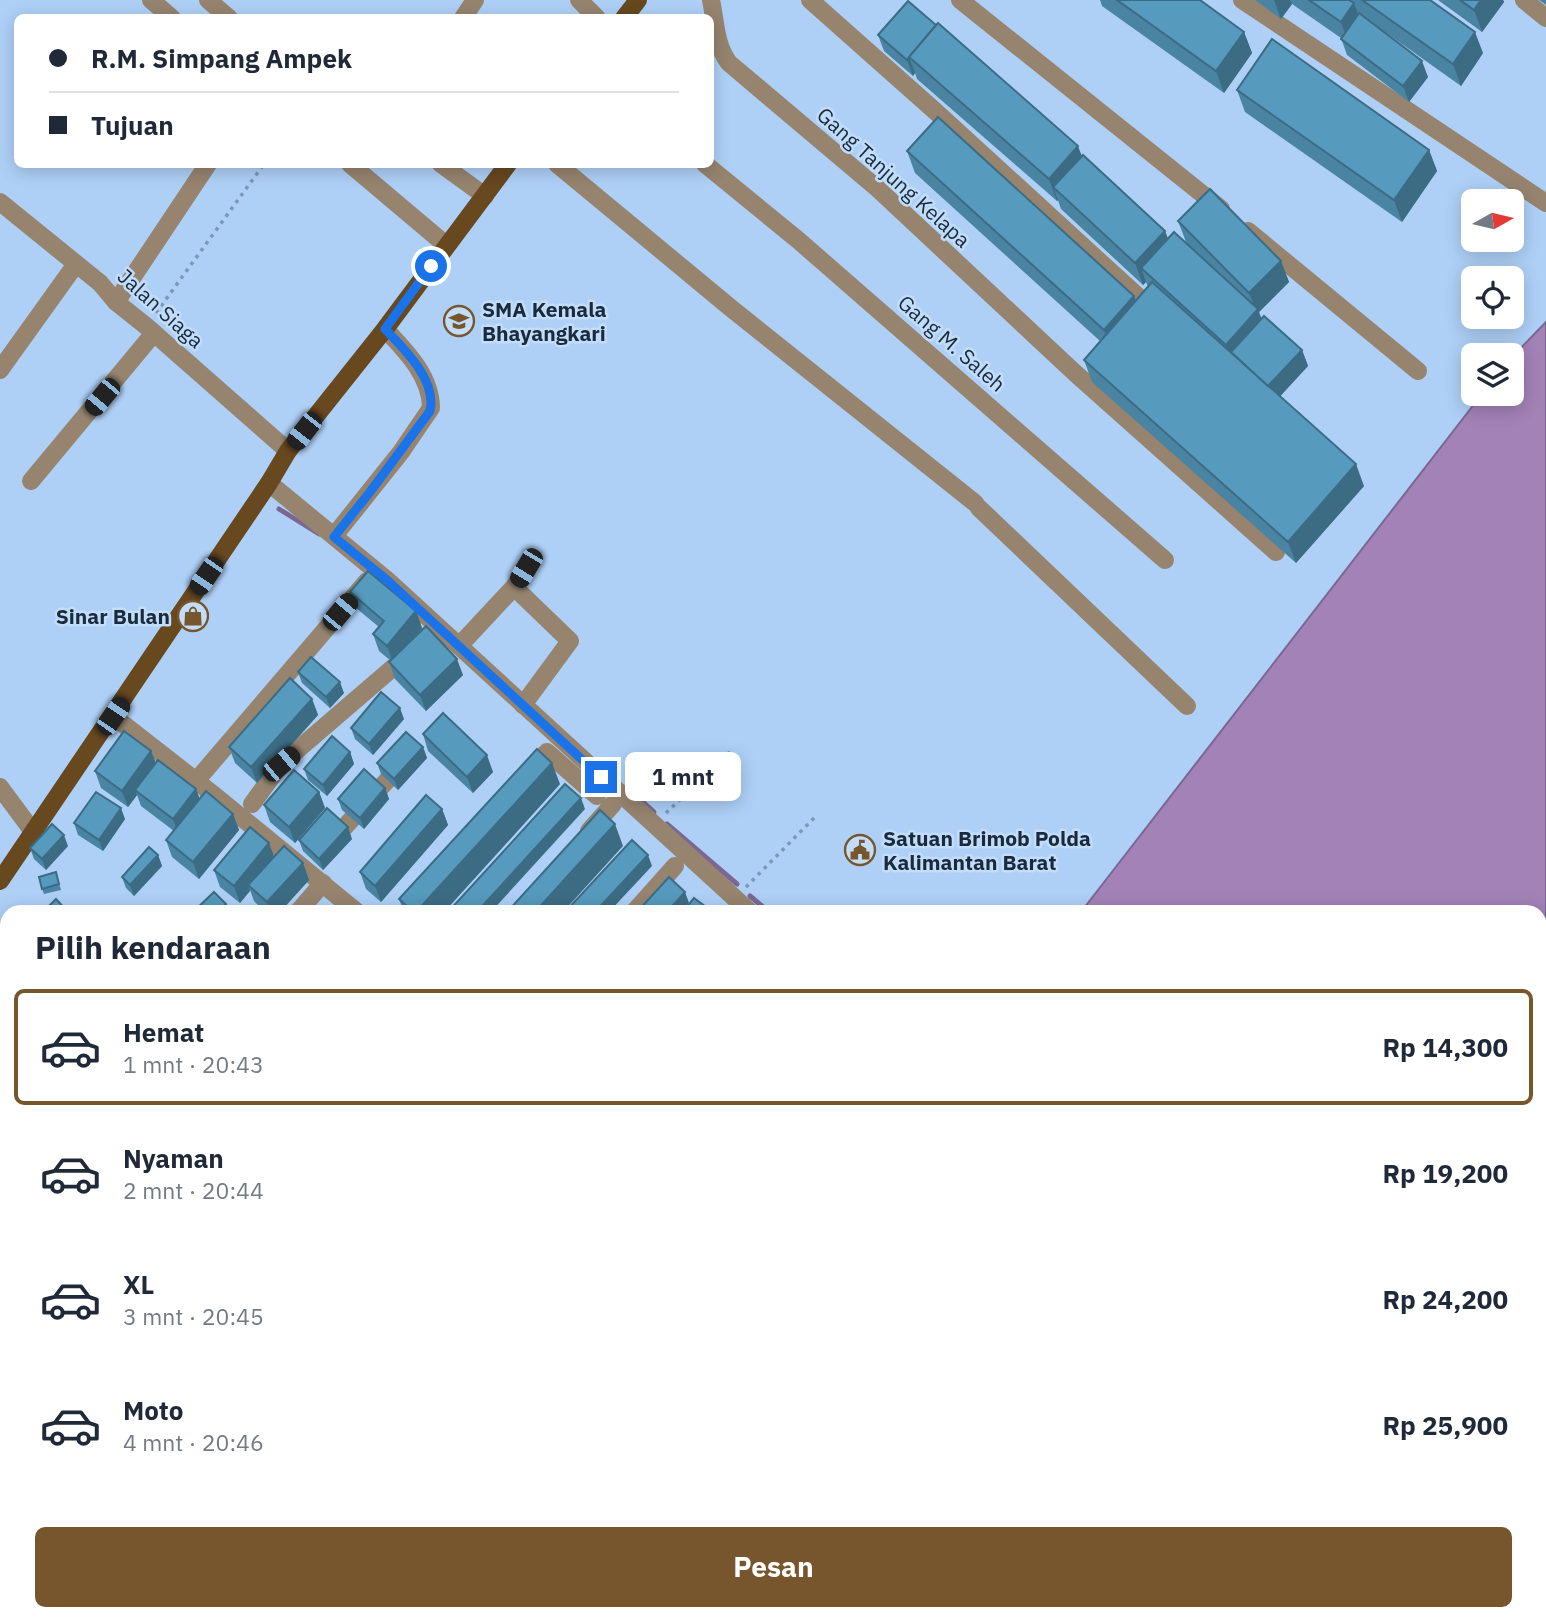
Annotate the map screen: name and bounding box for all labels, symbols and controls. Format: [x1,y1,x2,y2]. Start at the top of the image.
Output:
text: R.M. Simpang Ampek [91,41,352,75]
street label: Gang Tanjung Kelapa [811,101,977,253]
text: Tujuan [91,108,174,142]
north arrow [1461,189,1524,252]
map controls [1461,189,1524,406]
route start [415,250,447,282]
street label: Jalan Siaga [112,262,210,354]
button: locate [1461,266,1524,329]
street label: Gang M. Saleh [892,288,1012,398]
place label: SMA Kemala Bhayangkari [482,295,607,347]
school or university icon: SMA Kemala Bhayangkari [442,304,476,338]
button: layers [1461,343,1524,406]
car [81,374,124,420]
car [283,408,326,454]
car [507,545,546,591]
car [186,553,227,599]
car [319,589,362,635]
shop icon: Sinar Bulan [176,599,210,633]
place label: Sinar Bulan [56,602,170,630]
car [93,693,134,739]
car [259,742,304,786]
callout: 1 mnt [626,752,741,802]
route end [585,761,617,793]
text: 1 mnt [652,761,714,791]
place label: Satuan Brimob Polda Kalimantan Barat [883,824,1091,876]
public building icon: Satuan Brimob Polda Kalimantan Barat [843,833,877,867]
text: Pilih kendaraan [35,926,271,968]
text: Hemat [123,1015,204,1049]
icon: car [39,1016,102,1079]
text: Rp 14,300 [1382,1030,1508,1064]
text: 1 mnt · 20:43 [123,1049,264,1079]
text: Nyaman [123,1141,224,1175]
icon: car [39,1142,102,1205]
text: Rp 19,200 [1382,1156,1508,1190]
text: 2 mnt · 20:44 [123,1175,264,1205]
text: XL [123,1267,154,1301]
icon: car [39,1268,102,1331]
text: Rp 24,200 [1382,1282,1508,1316]
text: 3 mnt · 20:45 [123,1301,264,1331]
text: Moto [123,1393,183,1427]
icon: car [39,1394,102,1457]
text: Rp 25,900 [1382,1408,1508,1442]
text: 4 mnt · 20:46 [123,1427,264,1457]
button: Pesan [35,1527,1512,1607]

